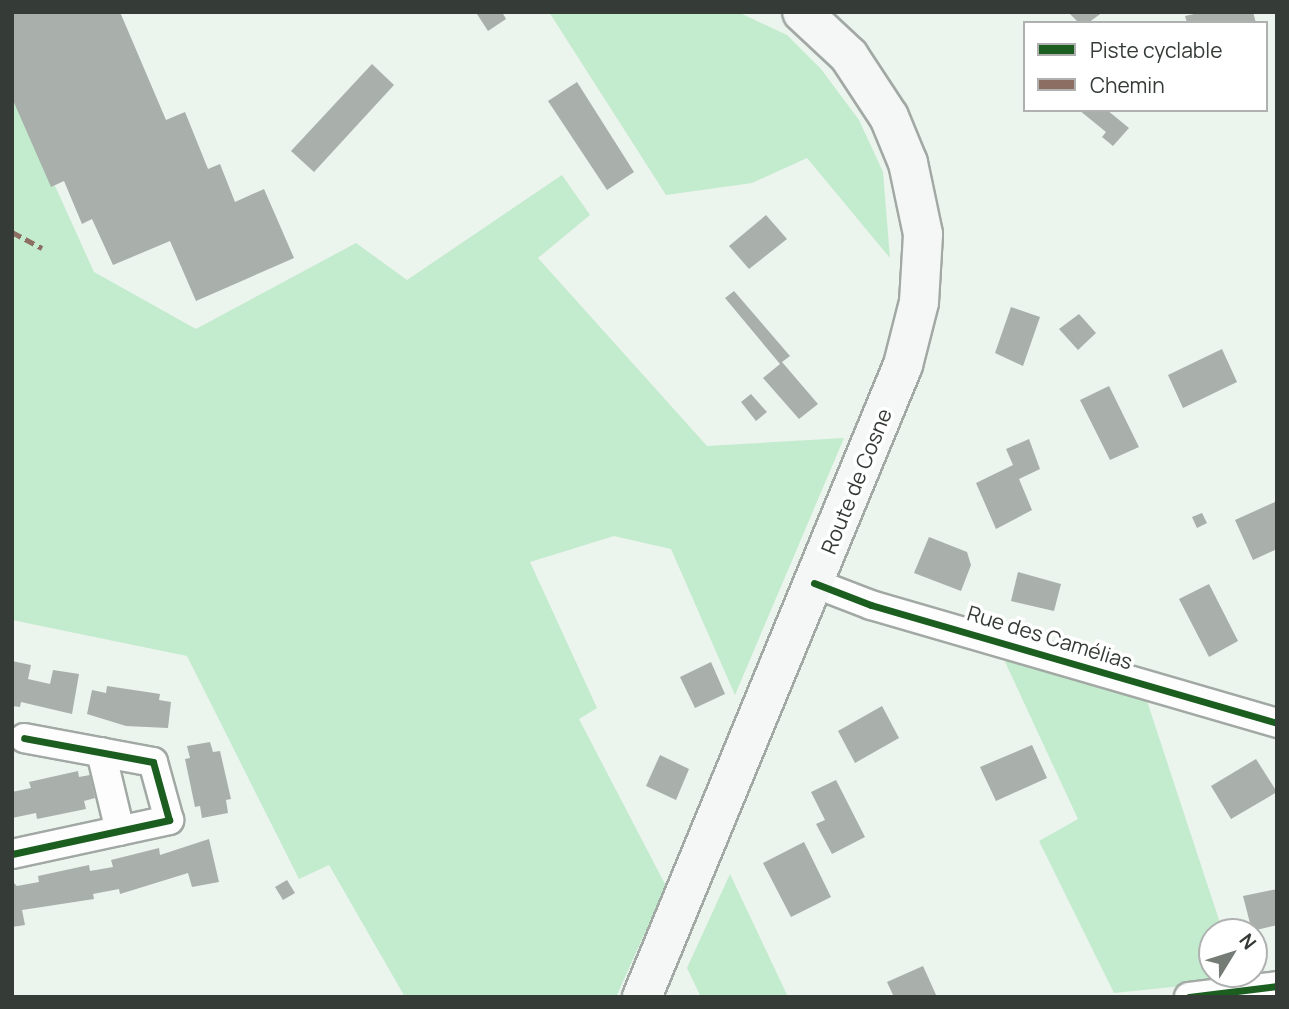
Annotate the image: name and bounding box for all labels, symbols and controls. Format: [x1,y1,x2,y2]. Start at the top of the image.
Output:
legend [1023,21,1268,112]
text: Piste cyclable [1090,36,1222,64]
text: Chemin [1090,71,1165,99]
street label: Route de Cosne [815,405,897,557]
street label: Rue des Camélias [964,600,1136,674]
north arrow [1198,918,1268,988]
text: N [1234,928,1262,955]

